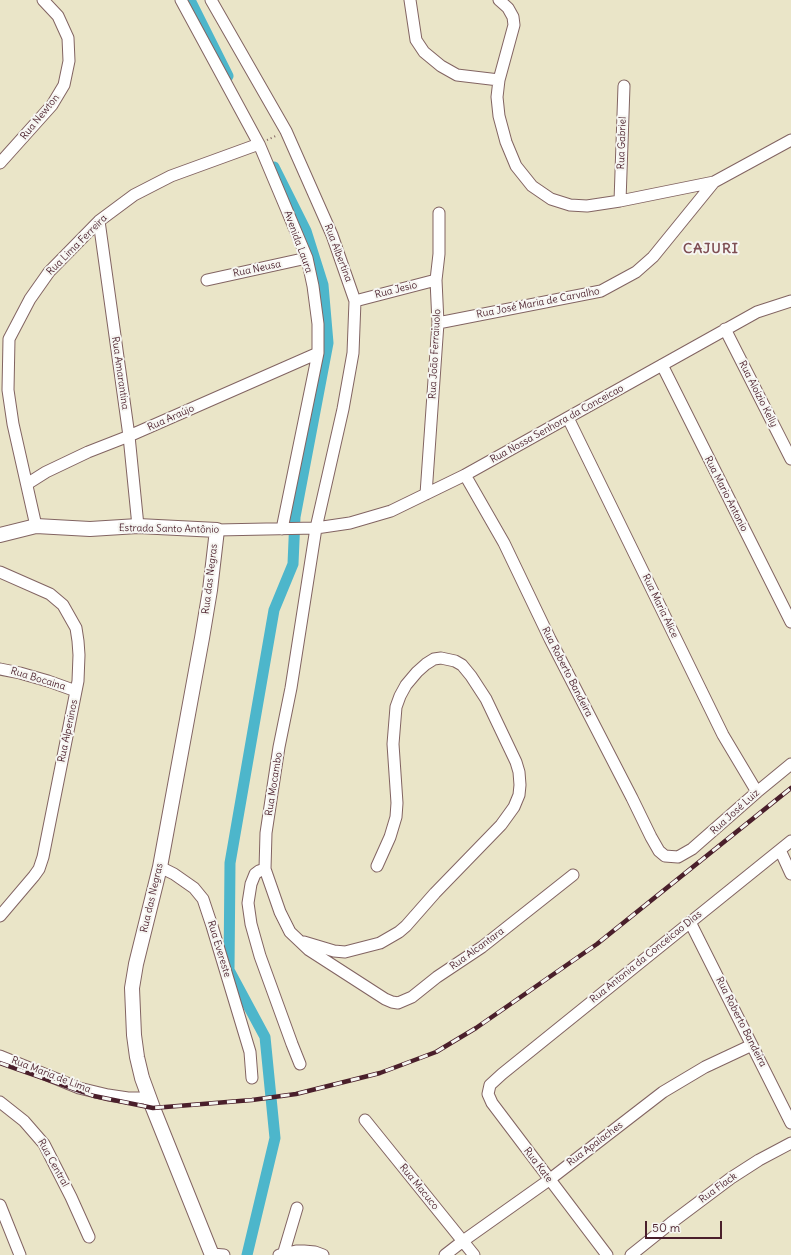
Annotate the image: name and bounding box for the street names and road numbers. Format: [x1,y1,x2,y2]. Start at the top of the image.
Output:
street label: Rua Newton [18,92,62,142]
street label: Rua Gabriel [615,117,629,169]
street label: Avenida Laura [281,209,315,275]
street label: Rua Lima Ferreira [44,212,110,278]
street label: Rua Albertina [321,222,355,284]
street label: Rua Neusa [232,258,282,280]
street label: Rua Jesio [374,279,418,301]
street label: Rua José Maria de Carvalho [475,285,601,321]
street label: Rua João Ferraiuolo [427,309,443,399]
street label: Rua Amarantina [109,336,131,410]
street label: Rua Aloizio Kelly [736,359,780,429]
street label: Rua Nossa Senhora da Conceicao [488,382,626,466]
street label: Rua Araújo [146,402,196,434]
street label: Rua Mario Antonio [702,454,750,534]
street label: Estrada Santo Antônio [119,522,219,536]
street label: Rua das Negras [200,543,220,615]
street label: Rua Maria Alice [639,572,681,640]
street label: Rua Roberto Bandeira [539,625,595,719]
street label: Rua Bocaina [9,665,67,693]
street label: Rua Alpeninos [55,698,81,764]
street label: Rua Mocambo [263,751,285,817]
street label: Rua José Luiz [708,787,762,837]
street label: Rua das Negras [138,862,166,934]
street label: Rua Antonia da Conceicao Dias [588,908,704,1006]
street label: Rua Evereste [205,919,233,979]
street label: Rua Alcantara [448,925,506,973]
street label: Rua Roberto Bandeira [713,975,769,1069]
street label: Rua Maria de Lima [10,1054,92,1096]
street label: Rua Apalaches [565,1119,625,1169]
street label: Rua Central [35,1137,71,1189]
street label: Rua Kate [521,1145,555,1185]
street label: Rua Macuco [397,1162,441,1212]
street label: Rua Flack [697,1170,739,1206]

